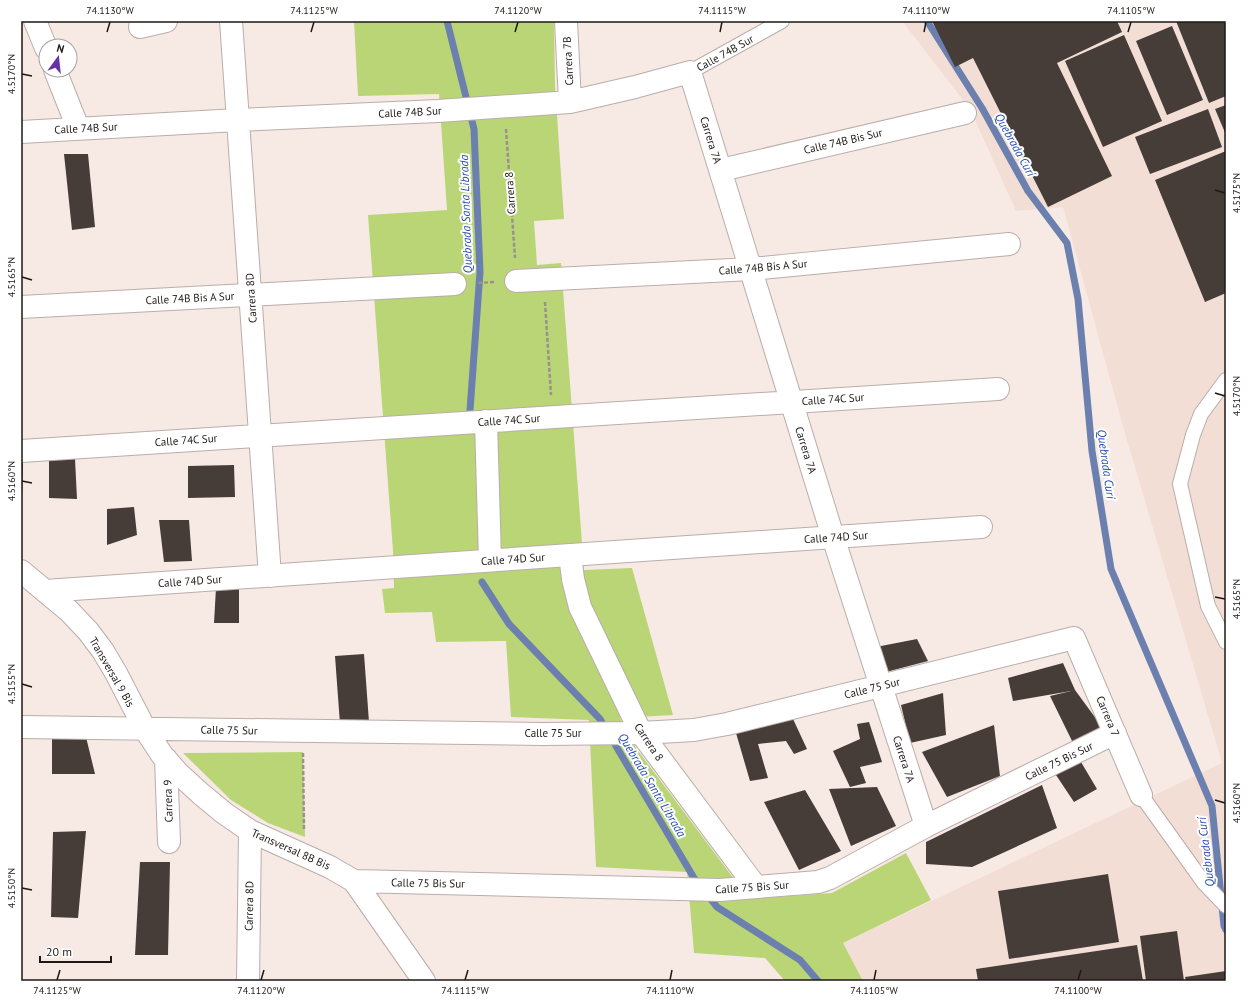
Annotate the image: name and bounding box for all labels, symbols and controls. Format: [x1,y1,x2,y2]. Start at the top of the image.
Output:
text: 74.1130°W [86,4,134,17]
text: 74.1125°W [290,4,338,17]
text: 74.1120°W [494,4,542,17]
text: 74.1115°W [698,4,746,17]
text: 74.1110°W [902,4,950,17]
text: 74.1105°W [1107,4,1155,17]
street label: Calle 74B Sur [694,31,756,74]
street label: Carrera 7B [560,36,576,86]
north arrow [38,38,78,78]
text: N [55,41,66,56]
text: 4.5170°N [5,54,18,94]
street label: Calle 74B Sur [378,103,442,121]
water label: Quebrada Curí [992,111,1040,181]
street label: Carrera 7A [697,115,725,166]
street label: Calle 74B Sur [54,119,118,137]
street label: Calle 74B Bis Sur [802,125,884,157]
water label: Quebrada Santa Librada [456,154,475,274]
street label: Carrera 8 [502,171,518,215]
text: 4.5175°N [1230,173,1243,213]
street label: Calle 74B Bis A Sur [718,256,808,278]
text: 4.5165°N [5,257,18,297]
street label: Carrera 8D [242,273,260,323]
street label: Calle 74B Bis A Sur [145,289,235,307]
text: 4.5170°N [1230,376,1243,416]
street label: Calle 74C Sur [801,390,865,408]
street label: Calle 74C Sur [477,411,541,429]
street label: Carrera 7A [792,425,820,476]
water label: Quebrada Curí [1094,428,1119,502]
street label: Calle 74C Sur [154,431,218,449]
text: 4.5160°N [5,461,18,501]
street label: Calle 74D Sur [804,528,869,546]
street label: Calle 74D Sur [481,550,546,568]
street label: Calle 74D Sur [158,572,223,590]
text: 4.5165°N [1230,579,1243,619]
street label: Transversal 9 Bis [86,635,138,710]
text: 4.5155°N [5,664,18,704]
street label: Calle 75 Sur [843,674,902,702]
street label: Carrera 7 [1093,694,1123,738]
street label: Carrera 8 [631,720,667,764]
street label: Calle 75 Sur [200,723,258,738]
street label: Calle 75 Sur [525,726,582,740]
water label: Quebrada Santa Librada [615,730,689,840]
street label: Carrera 7A [890,734,918,785]
street label: Calle 75 Bis Sur [1023,738,1095,783]
street label: Carrera 9 [160,779,176,823]
text: 4.5160°N [1230,783,1243,823]
water label: Quebrada Curí [1194,815,1217,888]
street label: Transversal 8B Bis [249,825,333,873]
text: 4.5150°N [5,868,18,908]
street label: Calle 75 Bis Sur [391,875,465,891]
street label: Calle 75 Bis Sur [715,877,790,897]
street label: Carrera 8D [242,881,256,931]
scale bar [40,938,111,964]
text: 20 m [46,944,72,959]
text: 74.1125°W [33,984,81,997]
text: 74.1120°W [237,984,285,997]
text: 74.1115°W [441,984,489,997]
text: 74.1110°W [646,984,694,997]
text: 74.1105°W [850,984,898,997]
text: 74.1100°W [1054,984,1102,997]

